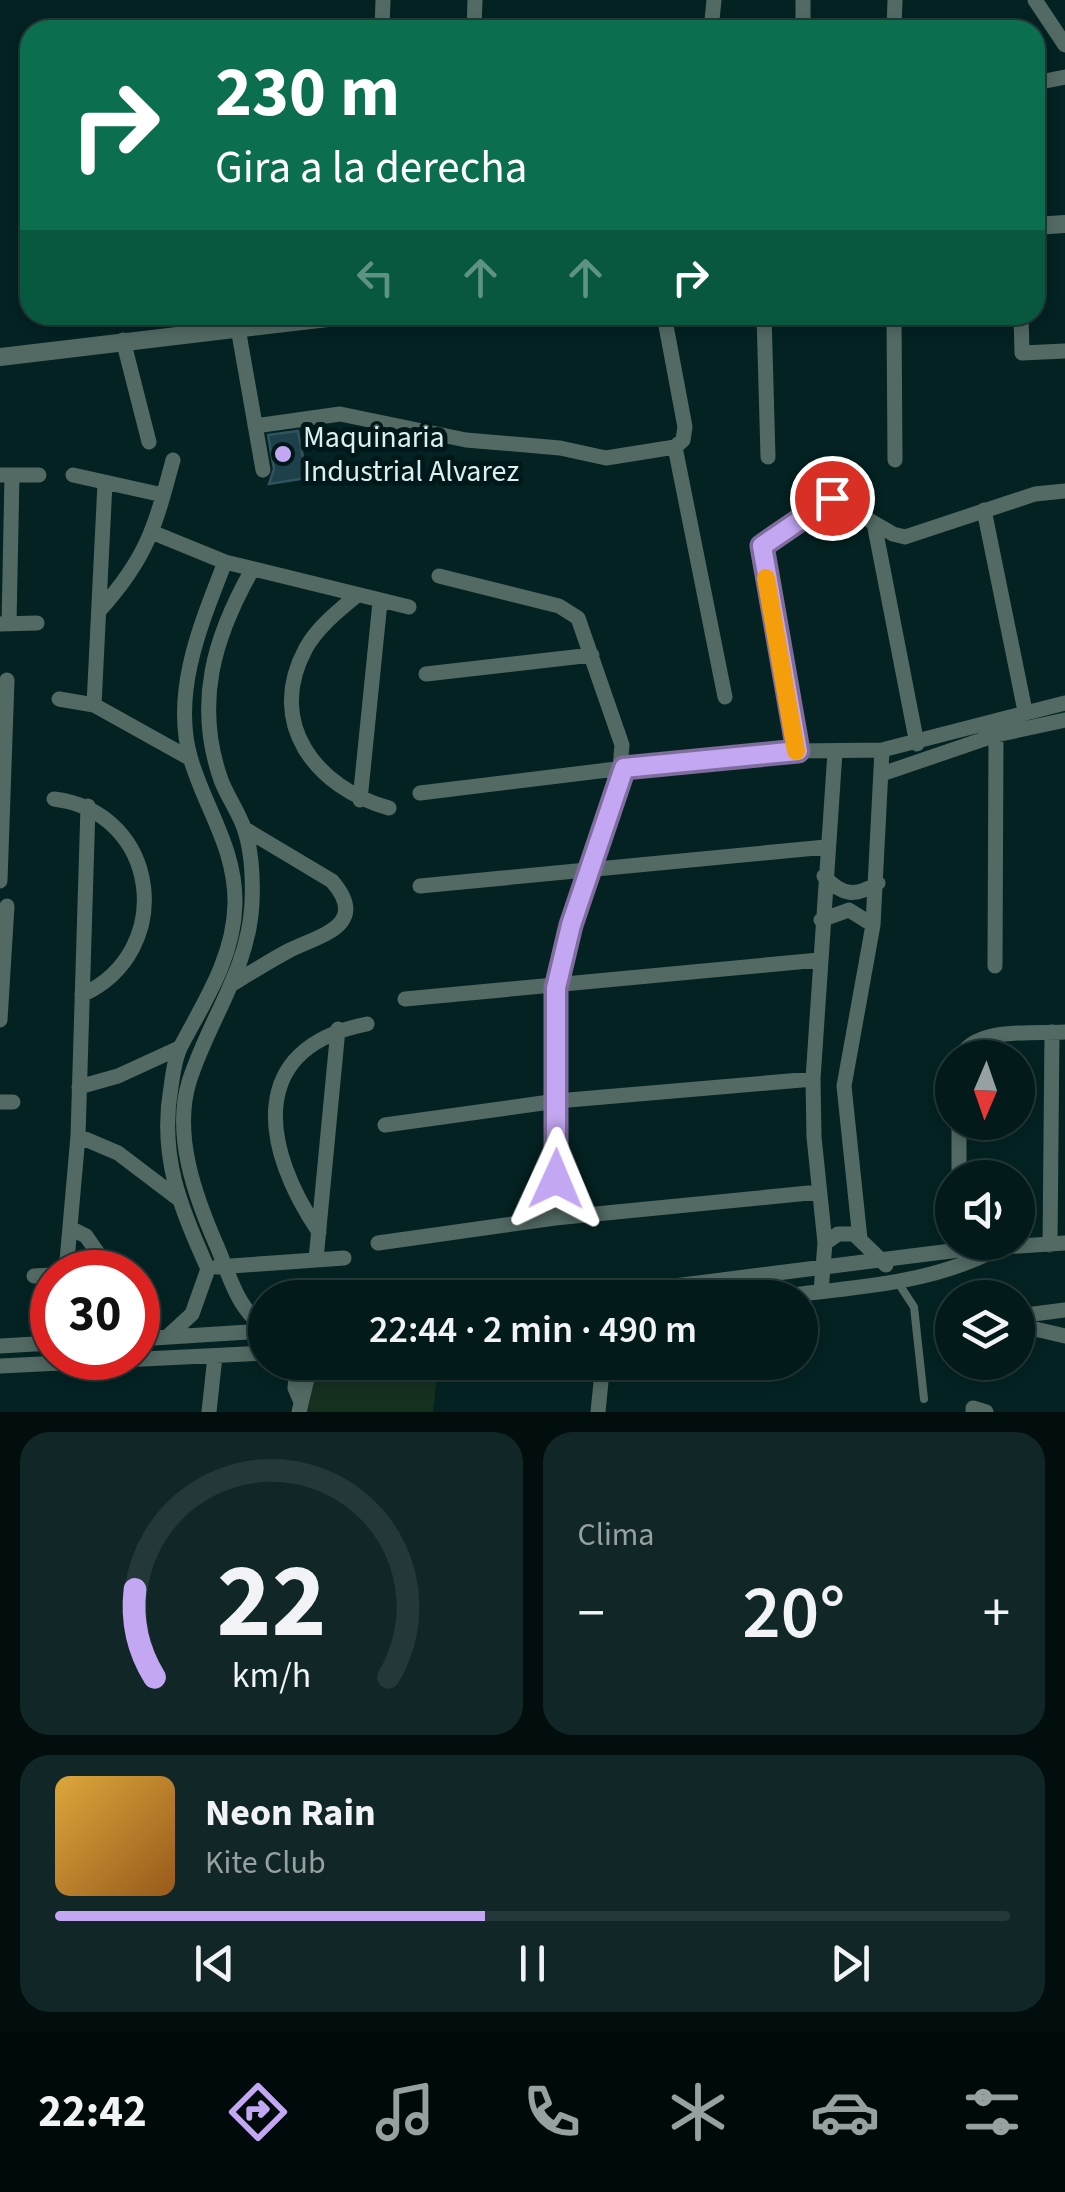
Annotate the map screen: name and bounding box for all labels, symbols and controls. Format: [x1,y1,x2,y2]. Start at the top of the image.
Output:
text: 230 m [215,43,400,143]
icon: right [50,60,180,190]
text: Gira a la derecha [215,136,527,200]
icon: left [348,250,403,305]
icon: ahead [453,250,508,305]
icon: ahead [558,250,613,305]
icon: right [663,250,718,305]
place label: Maquinaria Industrial Alvarez [303,416,519,493]
marker: Maquinaria Industrial Alvarez [272,443,294,465]
pin [790,456,875,541]
icon: arrive [805,471,860,526]
north arrow [935,1040,1035,1140]
map controls [935,1040,1035,1380]
position arrow [504,1127,608,1231]
button: sound [935,1160,1035,1260]
speed limit sign: 30 [30,1250,160,1380]
button: layers [935,1280,1035,1380]
text: 22:44 · 2 min · 490 m [369,1303,697,1357]
text: Clima [578,1512,654,1558]
text: 22 [216,1529,326,1677]
text: 20° [742,1560,845,1667]
text: − [578,1575,605,1653]
text: + [983,1575,1010,1653]
text: km/h [232,1650,311,1701]
text: Neon Rain [205,1786,376,1840]
text: Kite Club [205,1840,326,1886]
icon: previous [187,1936,242,1991]
icon: pause [505,1936,560,1991]
icon: next [823,1936,878,1991]
icon: directions [223,2077,293,2147]
icon: music [370,2077,440,2147]
icon: phone [517,2077,587,2147]
icon: climate [663,2077,733,2147]
icon: car [810,2077,880,2147]
icon: filters [957,2077,1027,2147]
text: 22:42 [38,2080,147,2144]

